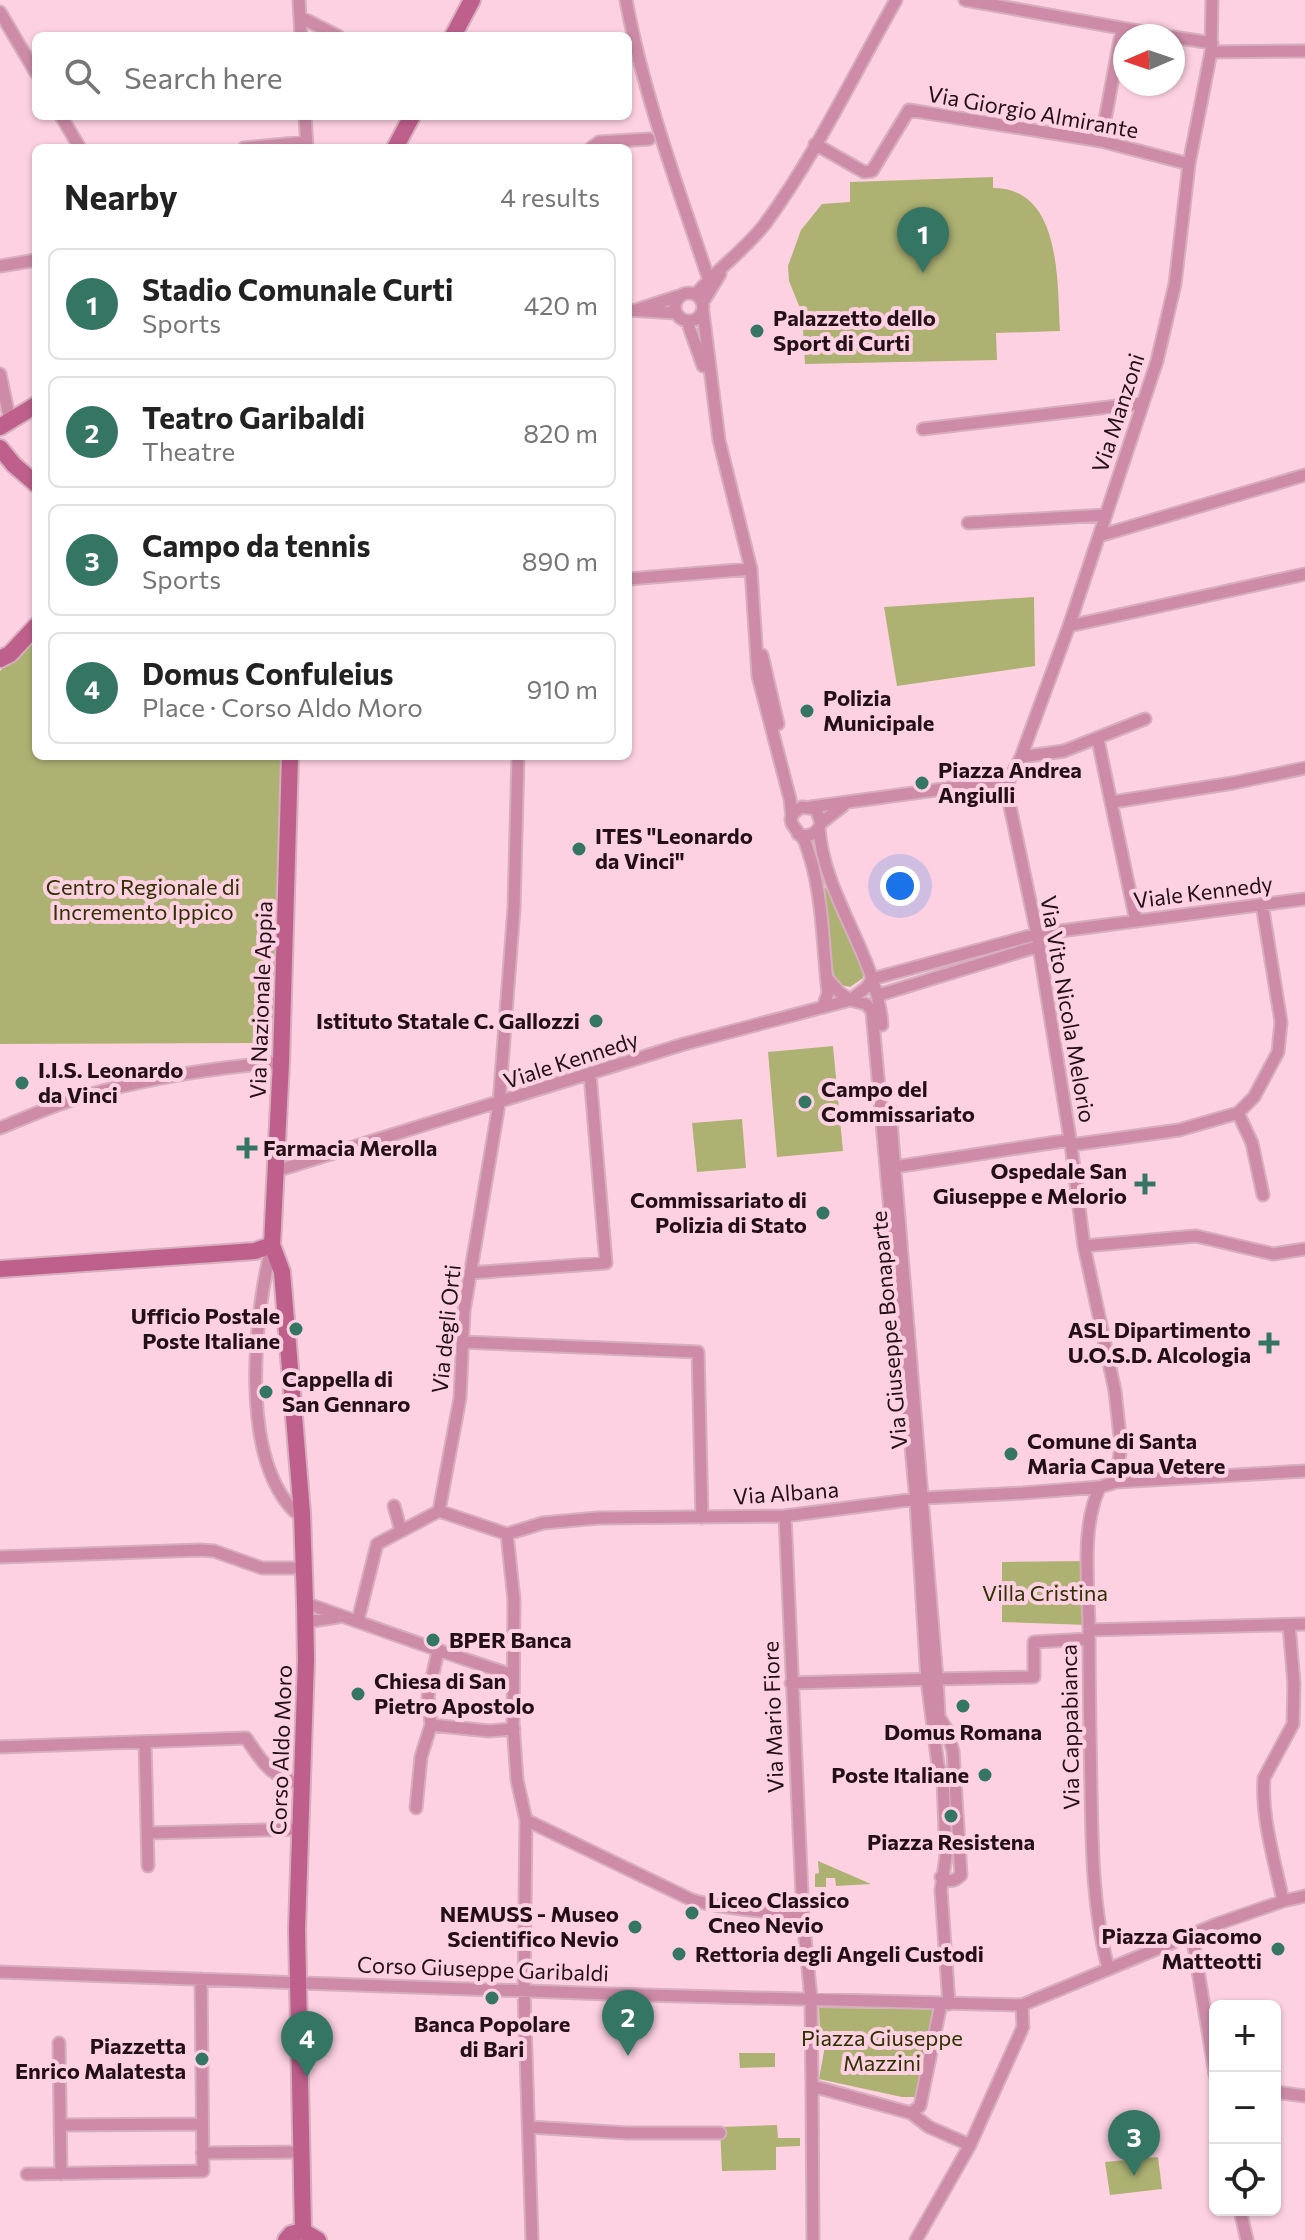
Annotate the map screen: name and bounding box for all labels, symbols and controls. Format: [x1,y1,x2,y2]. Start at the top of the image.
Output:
north arrow [1113,24,1185,96]
search box [32,32,632,120]
icon: search [60,54,104,98]
text: Search here [124,58,283,95]
street label: Via Giorgio Almirante [925,80,1141,143]
text: Nearby [64,175,178,217]
text: 4 results [500,181,600,212]
pin: 1 [897,207,949,273]
text: Stadio Comunale Curti [142,270,453,307]
text: 1 [86,289,98,320]
text: 420 m [524,289,598,320]
place label: Palazzetto dello Sport di Curti [773,304,936,356]
text: Sports [142,307,221,338]
marker: Palazzetto dello Sport di Curti [748,322,766,340]
street label: Via Manzoni [1086,350,1149,476]
text: Teatro Garibaldi [142,398,365,435]
text: 2 [85,417,99,448]
text: 820 m [523,417,598,448]
text: Theatre [142,435,235,466]
text: Campo da tennis [142,526,370,563]
text: 3 [84,545,100,576]
text: 890 m [522,545,598,576]
text: Sports [142,563,221,594]
text: Domus Confuleius [142,654,394,691]
text: 4 [84,673,100,704]
text: 910 m [526,673,598,704]
place label: Polizia Municipale [823,684,934,736]
text: Place · Corso Aldo Moro [142,691,423,722]
marker: Polizia Municipale [798,702,816,720]
place label: Piazza Andrea Angiulli [938,756,1082,808]
marker: Piazza Andrea Angiulli [913,774,931,792]
place label: ITES "Leonardo da Vinci" [595,822,753,874]
marker: ITES "Leonardo da Vinci" [570,840,588,858]
your location [880,866,920,906]
street label: Viale Kennedy [1132,870,1274,913]
park label: Centro Regionale di Incremento Ippico [46,873,240,925]
street label: Via Vito Nicola Melorio [1035,893,1102,1124]
street label: Via Nazionale Appia [244,900,277,1099]
place label: Istituto Statale C. Gallozzi [316,1007,580,1034]
marker: Istituto Statale C. Gallozzi [587,1012,605,1030]
street label: Viale Kennedy [500,1025,642,1094]
place label: I.I.S. Leonardo da Vinci [38,1056,183,1108]
marker: I.I.S. Leonardo da Vinci [13,1074,31,1092]
place label: Campo del Commissariato [821,1075,975,1127]
marker: Campo del Commissariato [796,1093,814,1111]
place label: Farmacia Merolla [263,1134,437,1161]
marker: Farmacia Merolla [238,1139,256,1157]
place label: Ospedale San Giuseppe e Melorio [933,1157,1127,1209]
marker: Ospedale San Giuseppe e Melorio [1134,1173,1156,1195]
place label: Commissariato di Polizia di Stato [630,1186,807,1238]
marker: Commissariato di Polizia di Stato [814,1204,832,1222]
street label: Via Giuseppe Bonaparte [865,1210,912,1450]
street label: Via degli Orti [425,1263,466,1395]
place label: Ufficio Postale Poste Italiane [131,1302,280,1354]
place label: ASL Dipartimento U.O.S.D. Alcologia [1068,1316,1251,1368]
marker: Ufficio Postale Poste Italiane [287,1320,305,1338]
marker: ASL Dipartimento U.O.S.D. Alcologia [1258,1332,1280,1354]
place label: Cappella di San Gennaro [282,1365,410,1417]
marker: Cappella di San Gennaro [257,1383,275,1401]
place label: Comune di Santa Maria Capua Vetere [1027,1427,1225,1479]
marker: Comune di Santa Maria Capua Vetere [1002,1445,1020,1463]
street label: Via Albana [732,1475,840,1510]
park label: Villa Cristina [982,1579,1108,1606]
place label: BPER Banca [449,1626,572,1653]
marker: BPER Banca [424,1631,442,1649]
street label: Via Mario Fiore [756,1641,789,1793]
street label: Via Cappabianca [1055,1644,1084,1810]
street label: Corso Aldo Moro [264,1664,297,1836]
place label: Chiesa di San Pietro Apostolo [374,1667,535,1719]
marker: Chiesa di San Pietro Apostolo [349,1685,367,1703]
marker: Domus Romana [954,1697,972,1715]
place label: Domus Romana [884,1718,1042,1745]
place label: Poste Italiane [831,1761,969,1788]
marker: Poste Italiane [976,1766,994,1784]
marker: Piazza Resistena [942,1807,960,1825]
place label: Piazza Resistena [867,1828,1035,1855]
place label: Liceo Classico Cneo Nevio [708,1886,849,1938]
place label: NEMUSS - Museo Scientifico Nevio [440,1900,619,1952]
marker: Liceo Classico Cneo Nevio [683,1904,701,1922]
marker: NEMUSS - Museo Scientifico Nevio [626,1918,644,1936]
place label: Piazza Giacomo Matteotti [1102,1922,1262,1974]
place label: Rettoria degli Angeli Custodi [695,1940,984,1967]
marker: Piazza Giacomo Matteotti [1269,1940,1287,1958]
marker: Rettoria degli Angeli Custodi [670,1945,688,1963]
street label: Corso Giuseppe Garibaldi [357,1951,609,1986]
marker: Banca Popolare di Bari [483,1989,501,2007]
pin: 2 [602,1990,654,2056]
map controls [1209,2000,1281,2216]
button: + [1209,2000,1281,2072]
place label: Banca Popolare di Bari [414,2010,570,2062]
pin: 4 [281,2011,333,2077]
park label: Piazza Giuseppe Mazzini [801,2024,963,2076]
place label: Piazzetta Enrico Malatesta [15,2032,186,2084]
marker: Piazzetta Enrico Malatesta [193,2050,211,2068]
button: − [1209,2072,1281,2144]
pin: 3 [1108,2110,1160,2176]
button: locate [1209,2144,1281,2216]

